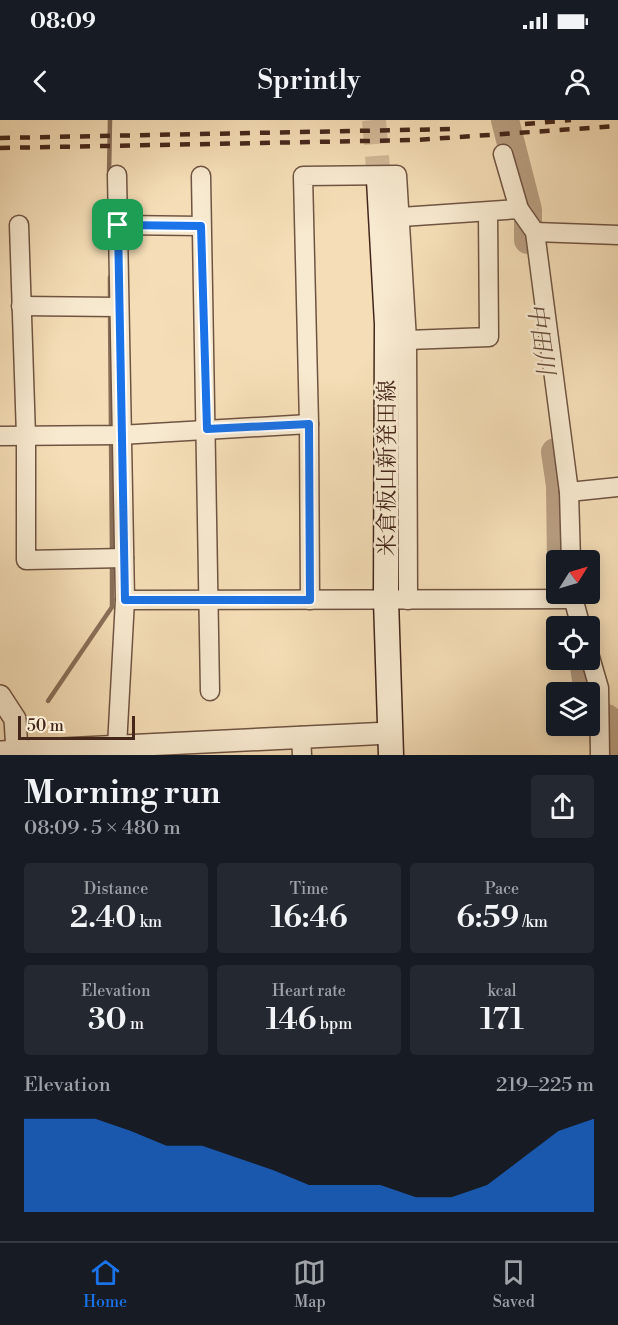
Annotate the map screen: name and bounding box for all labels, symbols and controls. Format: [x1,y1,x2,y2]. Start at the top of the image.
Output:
text: 08:09 [30,8,96,35]
text: Sprintly [258,64,360,98]
icon: back [24,65,57,98]
icon: person [561,65,594,98]
pin [92,199,143,250]
icon: arrive [101,208,134,241]
water label: 中田川 [520,301,560,380]
street label: 米倉板山新発田線 [374,380,401,556]
north arrow [546,550,600,604]
map controls [546,550,600,736]
button: locate [546,616,600,670]
button: layers [546,682,600,736]
scale bar [18,713,135,740]
text: 50 m [27,716,64,736]
text: Morning run [24,773,221,814]
button: share [531,775,594,838]
text: 08:09 · 5 × 480 m [24,816,181,841]
text: Distance [84,879,148,899]
text: Time [290,879,328,899]
text: Pace [485,879,519,899]
text: 2.40 [70,899,136,937]
text: 16:46 [270,899,348,937]
text: 6:59 [456,899,519,937]
text: km [136,912,162,932]
text: /km [519,912,548,932]
text: Elevation [81,981,151,1001]
text: Heart rate [272,981,346,1001]
text: kcal [487,981,517,1001]
text: 30 [88,1001,127,1039]
text: 146 [266,1001,316,1039]
text: 171 [480,1001,524,1039]
text: m [127,1014,144,1034]
text: bpm [316,1014,352,1034]
text: Elevation [24,1073,111,1098]
text: 219–225 m [496,1073,594,1098]
tab: Home [83,1256,127,1312]
tab: Map [293,1256,326,1312]
tab: Saved [493,1256,535,1312]

